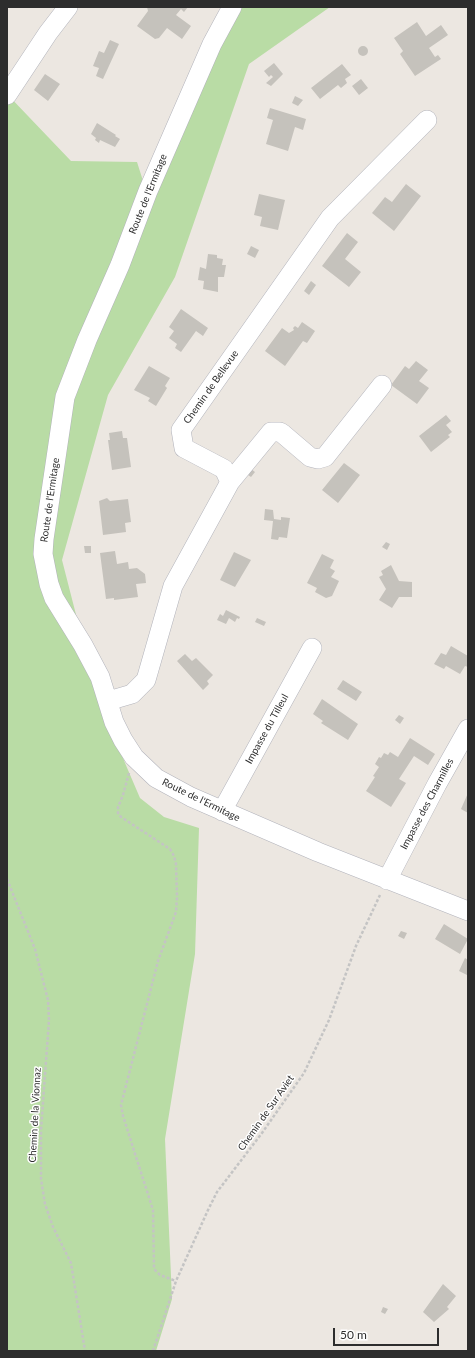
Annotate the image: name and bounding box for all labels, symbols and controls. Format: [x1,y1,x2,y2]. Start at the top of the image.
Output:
street label: Route de l'Ermitage [126,152,170,236]
street label: Chemin de Bellevue [181,348,241,426]
street label: Route de l'Ermitage [38,457,62,543]
street label: Impasse du Tilleul [243,692,291,766]
street label: Impasse des Charmilles [398,756,456,852]
street label: Route de l'Ermitage [160,776,242,824]
street label: Chemin de la Vionnaz [27,1067,43,1163]
street label: Chemin de Sur Aviet [235,1073,297,1153]
scale bar [335,1320,441,1346]
text: 50 m [340,1327,367,1342]

